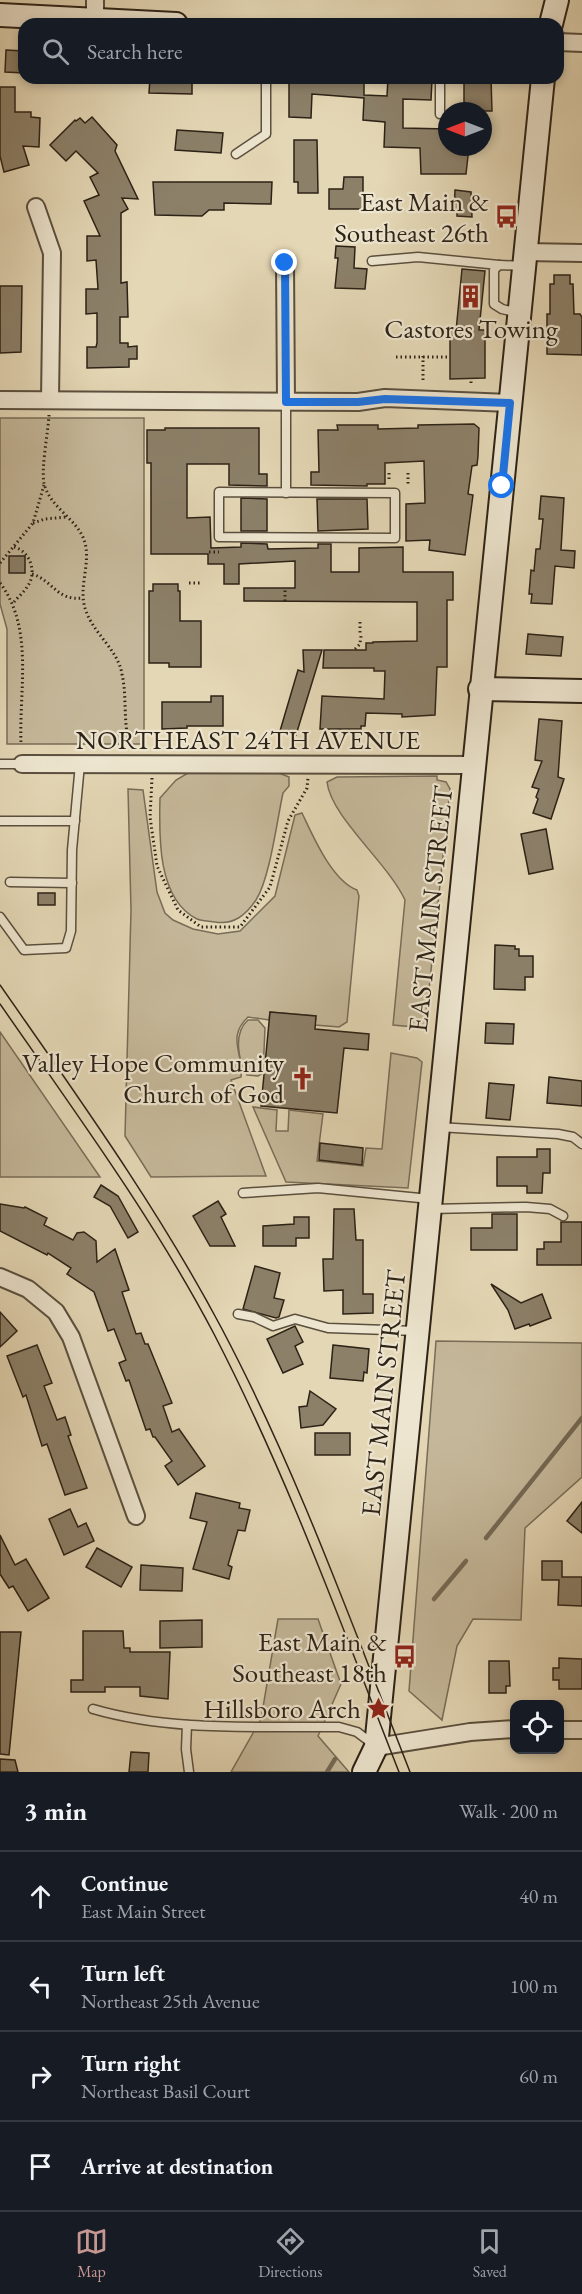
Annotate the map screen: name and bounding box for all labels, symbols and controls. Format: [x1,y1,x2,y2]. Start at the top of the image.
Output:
search box [18,18,564,84]
icon: search [39,35,72,68]
text: Search here [87,37,182,66]
north arrow [438,102,492,156]
place label: East Main & Southeast 26th [334,184,489,250]
bus stop icon: East Main & Southeast 26th [494,204,520,230]
route end [271,249,297,275]
building icon: Castores Towing [458,283,484,309]
place label: Castores Towing [384,311,558,346]
route start [488,472,514,498]
street label: NORTHEAST 24TH AVENUE [76,722,420,757]
street label: EAST MAIN STREET [400,783,460,1034]
place label: Valley Hope Community Church of God [22,1045,284,1111]
church icon: Valley Hope Community Church of God [289,1065,315,1091]
street label: EAST MAIN STREET [353,1267,413,1518]
place label: East Main & Southeast 18th [232,1624,387,1690]
bus stop icon: East Main & Southeast 18th [392,1644,418,1670]
place label: Hillsboro Arch [203,1691,361,1726]
place icon: Hillsboro Arch [366,1695,392,1721]
map controls [510,1700,564,1754]
button: locate [510,1700,564,1754]
text: 3 min [24,1794,87,1828]
text: Walk · 200 m [459,1798,558,1824]
text: Continue [81,1869,168,1898]
icon: ahead [24,1880,57,1913]
text: 40 m [519,1883,558,1909]
text: East Main Street [81,1898,206,1924]
text: Turn left [81,1959,165,1988]
icon: left [24,1970,57,2003]
text: 100 m [510,1973,558,1999]
text: Northeast 25th Avenue [81,1988,260,2014]
text: Turn right [81,2049,180,2078]
icon: right [24,2060,57,2093]
text: 60 m [519,2063,558,2089]
text: Northeast Basil Court [81,2078,250,2104]
icon: arrive [24,2150,57,2183]
text: Arrive at destination [81,2152,273,2181]
tab: Map [75,2225,108,2282]
tab: Directions [258,2225,323,2282]
tab: Saved [473,2225,507,2282]

